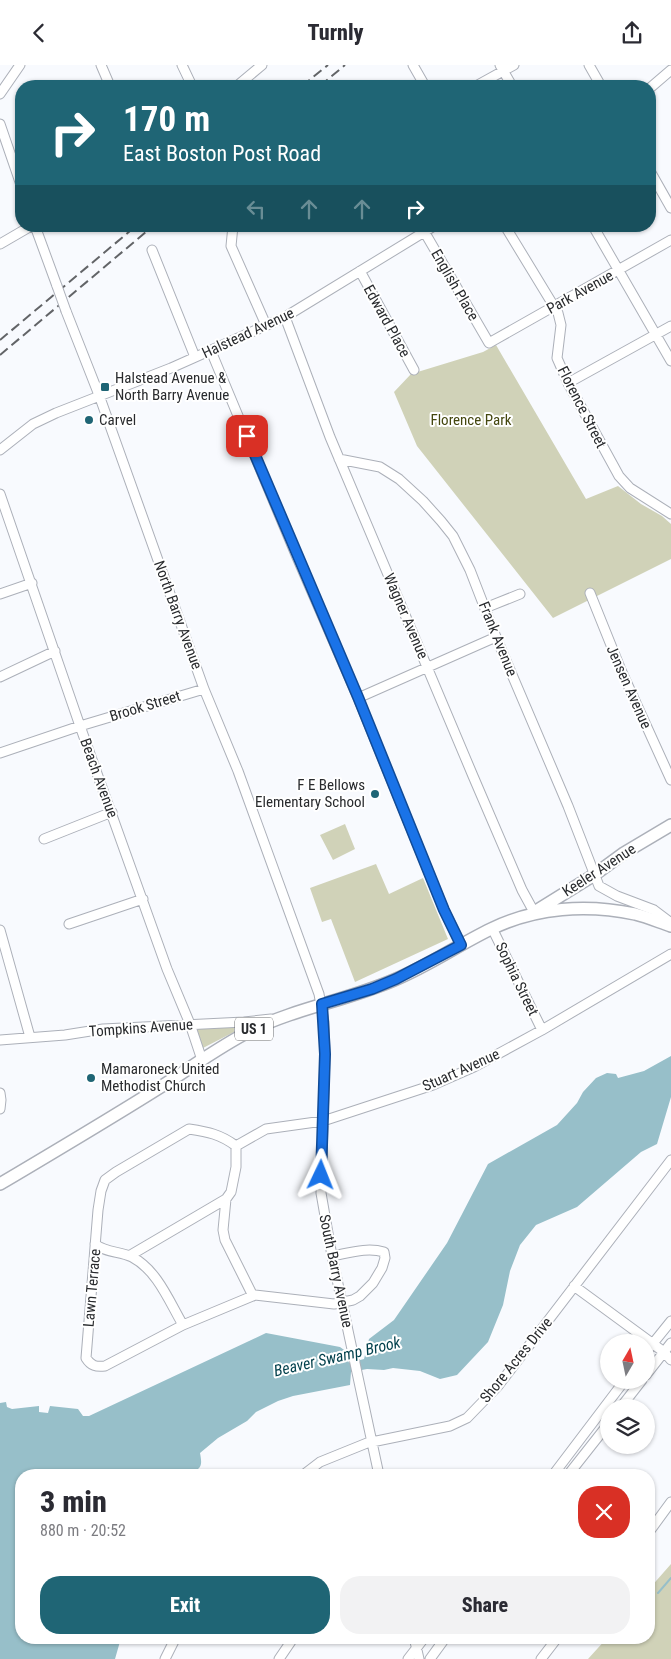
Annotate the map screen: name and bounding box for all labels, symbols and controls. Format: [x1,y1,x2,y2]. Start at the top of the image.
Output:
icon: back [25,19,53,47]
icon: share [618,19,646,47]
text: Turnly [307,20,364,45]
text: 170 m [123,99,210,140]
icon: right [40,100,105,165]
text: East Boston Post Road [123,141,321,166]
icon: left [242,195,270,223]
icon: ahead [295,195,323,223]
icon: ahead [348,195,376,223]
icon: right [401,195,429,223]
street label: English Place [427,246,483,324]
street label: Park Avenue [544,266,616,318]
street label: Edward Place [360,282,414,360]
street label: Halstead Avenue [199,304,297,362]
street label: Florence Street [554,363,610,451]
place label: Halstead Avenue & North Barry Avenue [115,369,229,404]
marker: Halstead Avenue & North Barry Avenue [99,381,111,393]
place label: Carvel [99,411,136,429]
park label: Florence Park [430,411,512,429]
marker: Carvel [83,414,95,426]
pin [226,415,268,457]
icon: arrive [233,422,261,450]
street label: North Barry Avenue [150,558,206,672]
street label: Wagner Avenue [380,570,432,662]
street label: Frank Avenue [475,599,521,679]
street label: Jensen Avenue [603,643,655,731]
street label: Brook Street [107,687,183,725]
street label: Beach Avenue [76,736,122,820]
place label: F E Bellows Elementary School [255,776,365,811]
marker: F E Bellows Elementary School [369,788,381,800]
street label: Keeler Avenue [559,840,639,900]
street label: Sophia Street [492,939,542,1019]
street label: Tompkins Avenue [88,1015,194,1041]
road number: US 1 [235,1017,273,1041]
street label: Stuart Avenue [420,1045,502,1095]
place label: Mamaroneck United Methodist Church [101,1060,219,1095]
marker: Mamaroneck United Methodist Church [85,1072,97,1084]
position arrow [294,1148,346,1200]
street label: South Barry Avenue [315,1213,357,1329]
street label: Lawn Terrace [80,1248,104,1328]
street label: Shore Acres Drive [476,1314,556,1406]
water label: Beaver Swamp Brook [272,1332,403,1380]
north arrow [600,1334,655,1389]
map controls [600,1334,655,1454]
button: layers [600,1399,655,1454]
text: 3 min [40,1484,107,1519]
button: close [578,1486,630,1538]
text: 880 m · 20:52 [40,1521,126,1540]
button: Exit [40,1576,330,1634]
button: Share [340,1576,630,1634]

